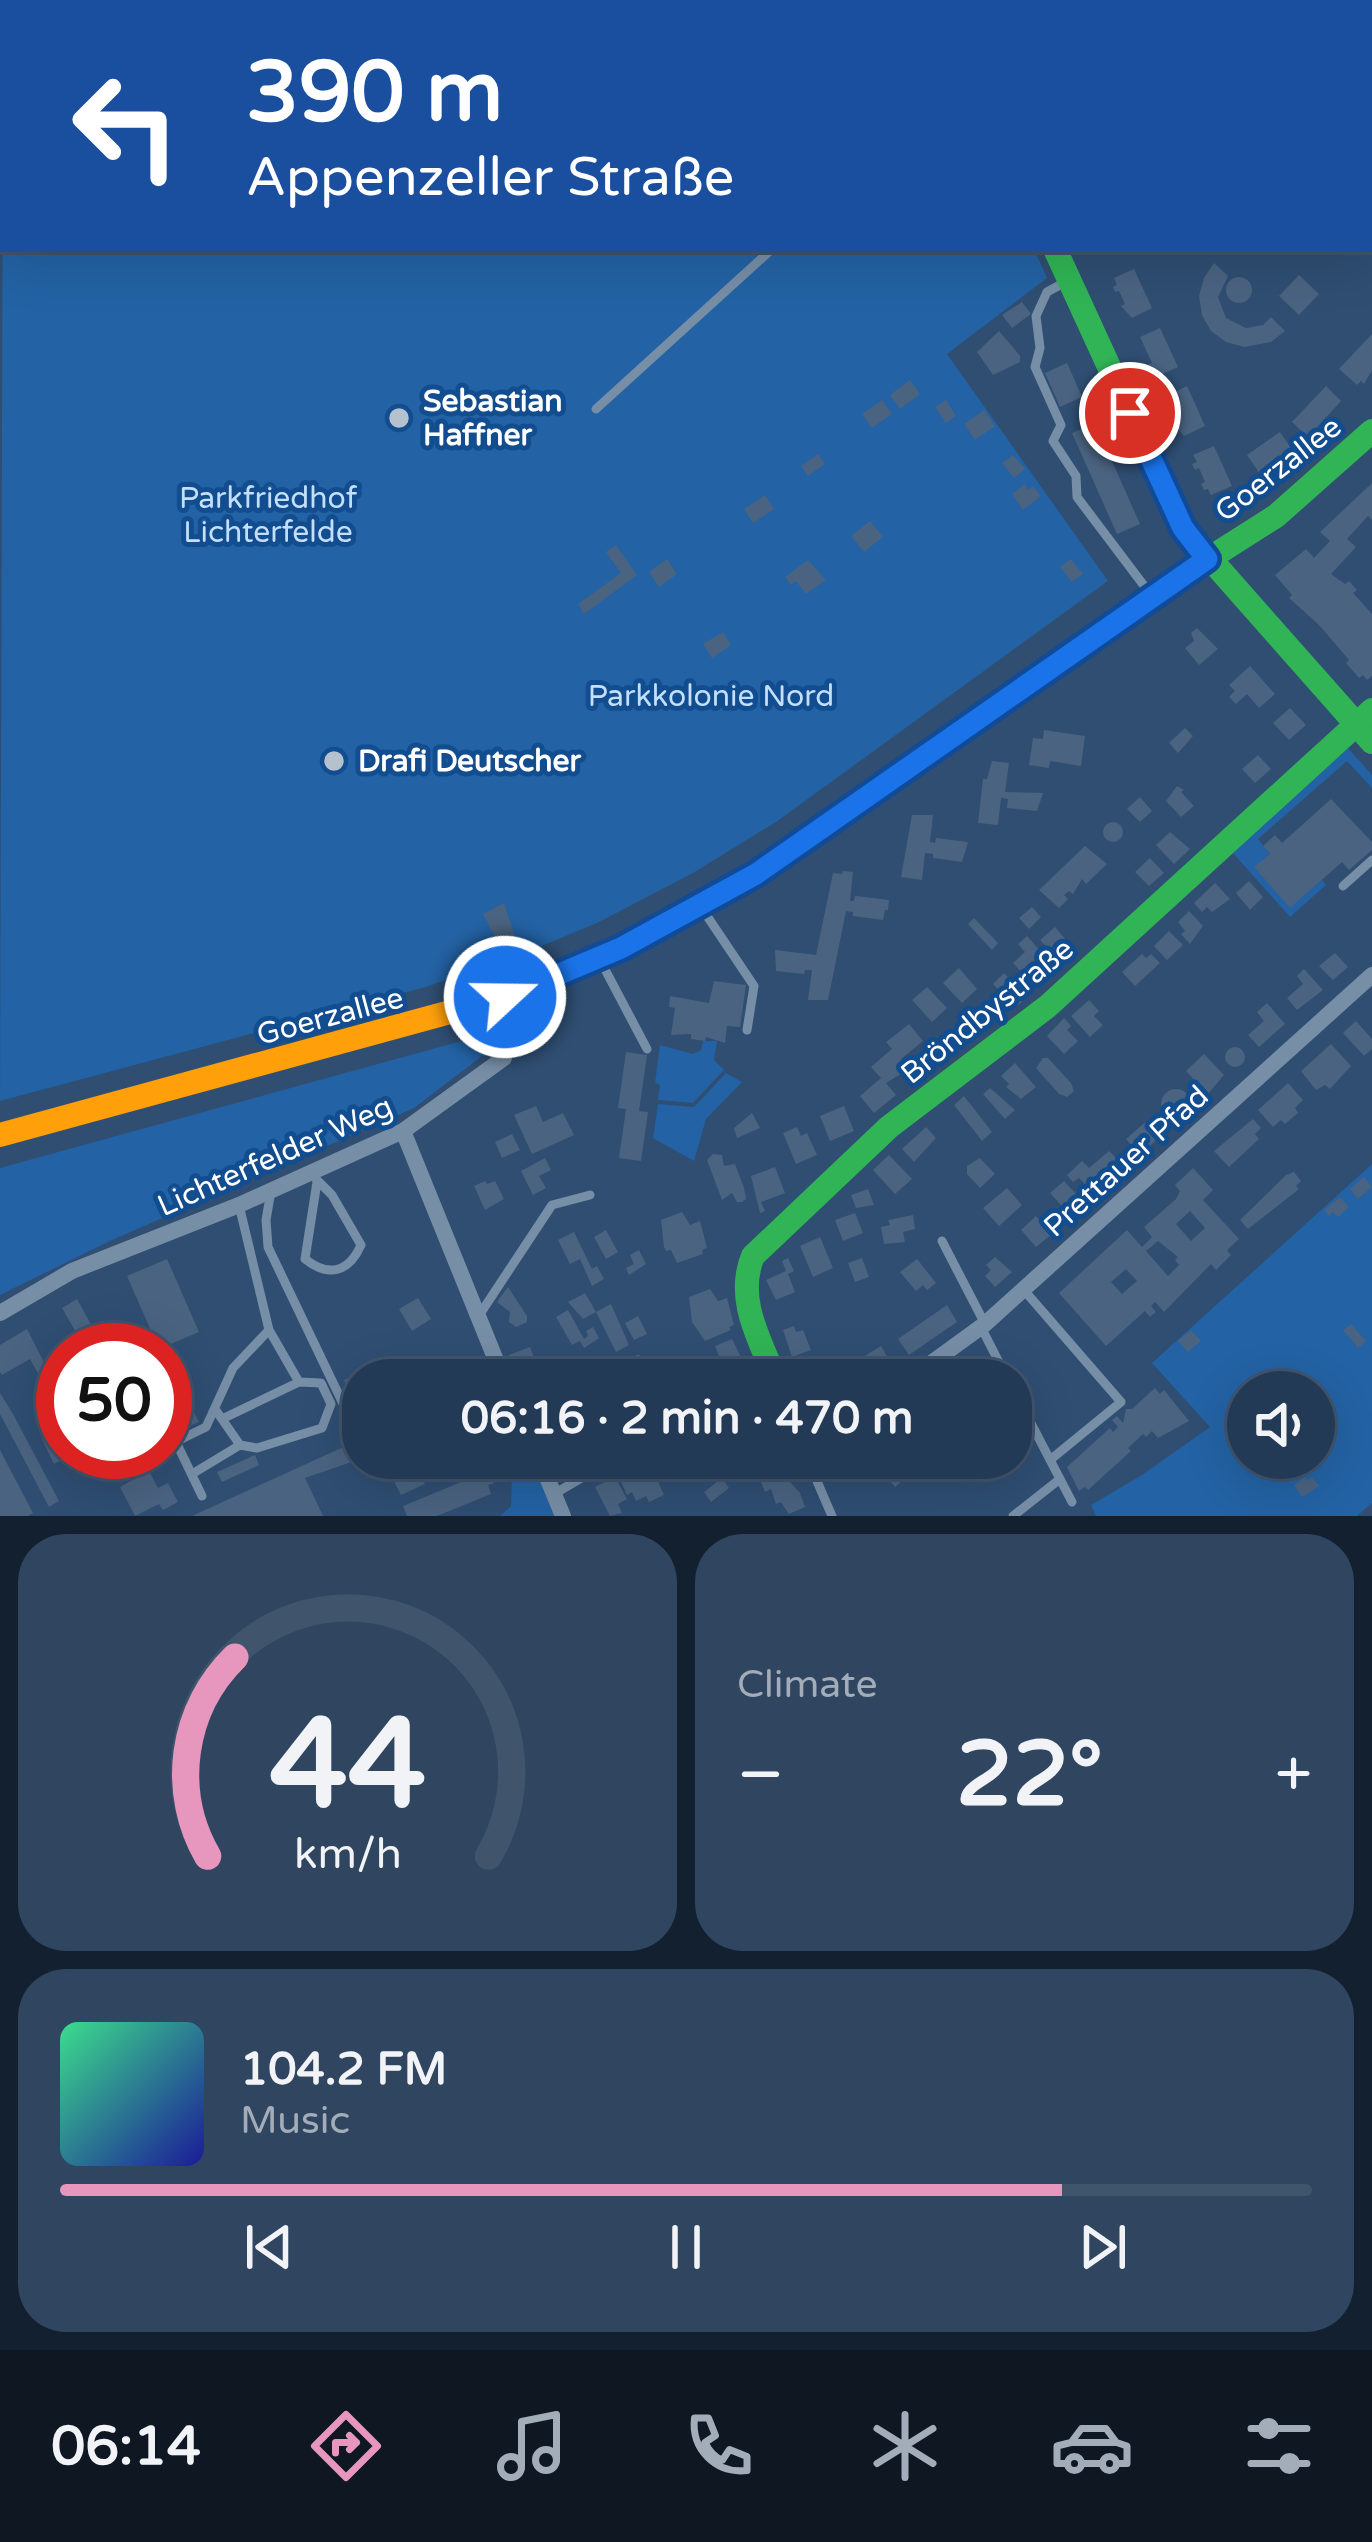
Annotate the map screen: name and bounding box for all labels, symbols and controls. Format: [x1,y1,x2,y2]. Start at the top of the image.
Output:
text: 390 m [246,43,503,144]
icon: left [48,48,204,204]
text: Appenzeller Straße [246,145,734,210]
pin [1079,362,1181,464]
icon: arrive [1097,380,1163,446]
place label: Sebastian Haffner [423,383,563,454]
marker: Sebastian Haffner [386,405,412,431]
street label: Goerzallee [1208,409,1349,530]
park label: Parkfriedhof Lichterfelde [179,480,358,551]
park label: Parkkolonie Nord [588,678,834,715]
place label: Drafi Deutscher [358,743,581,780]
marker: Drafi Deutscher [321,748,347,774]
street label: Bröndbystraße [894,931,1081,1092]
position arrow [442,934,568,1060]
street label: Goerzallee [253,979,407,1054]
street label: Prettauer Pfad [1036,1078,1216,1245]
street label: Lichterfelder Weg [152,1088,399,1225]
speed limit sign: 50 [36,1323,192,1479]
map controls [1227,1371,1335,1479]
button: sound [1227,1371,1335,1479]
text: 06:16 · 2 min · 470 m [461,1392,913,1446]
text: Climate [737,1661,877,1708]
text: 44 [269,1690,426,1841]
text: 22° [956,1721,1103,1830]
text: − [737,1735,784,1815]
text: + [1275,1735,1312,1815]
text: km/h [294,1828,401,1879]
text: 104.2 FM [240,2043,447,2097]
text: Music [240,2097,350,2144]
icon: previous [236,2214,302,2280]
icon: pause [653,2214,719,2280]
icon: next [1070,2214,1136,2280]
icon: directions [304,2404,388,2488]
icon: music [490,2404,574,2488]
icon: phone [677,2404,761,2488]
icon: climate [863,2404,947,2488]
icon: car [1050,2404,1134,2488]
icon: filters [1237,2404,1321,2488]
text: 06:14 [51,2414,201,2479]

